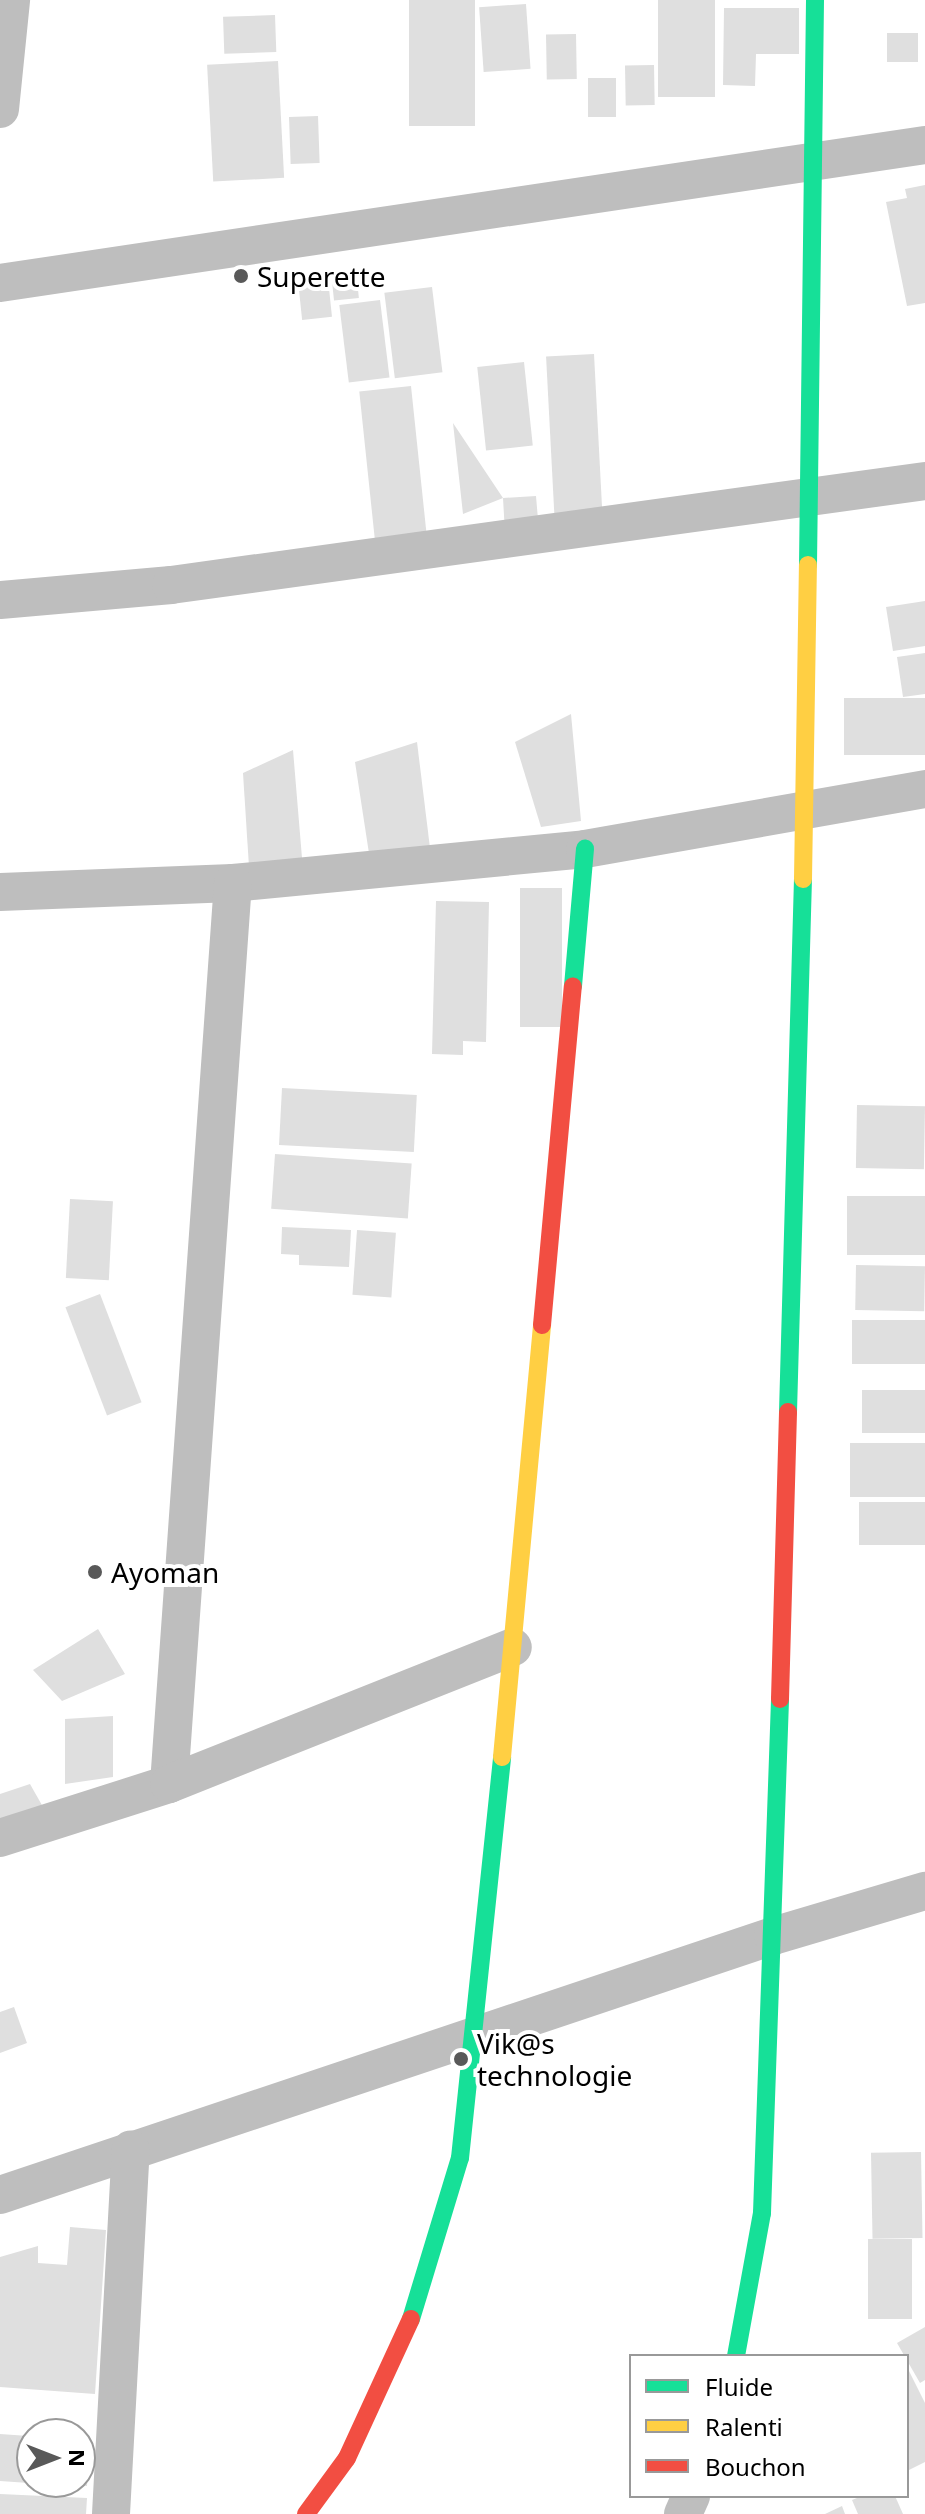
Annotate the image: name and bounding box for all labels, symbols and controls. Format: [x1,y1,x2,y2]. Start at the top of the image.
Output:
place label: Superette [257,259,385,293]
marker: Superette [232,267,250,285]
place label: Ayoman [111,1555,219,1589]
marker: Ayoman [86,1563,104,1581]
place label: Vik@s technologie [477,2026,632,2092]
marker: Vik@s technologie [452,2050,470,2068]
legend [629,2354,909,2498]
text: Fluide [705,2370,773,2403]
text: Ralenti [705,2410,783,2443]
north arrow [16,2418,96,2498]
text: N [63,2449,93,2467]
text: Bouchon [705,2450,806,2483]

